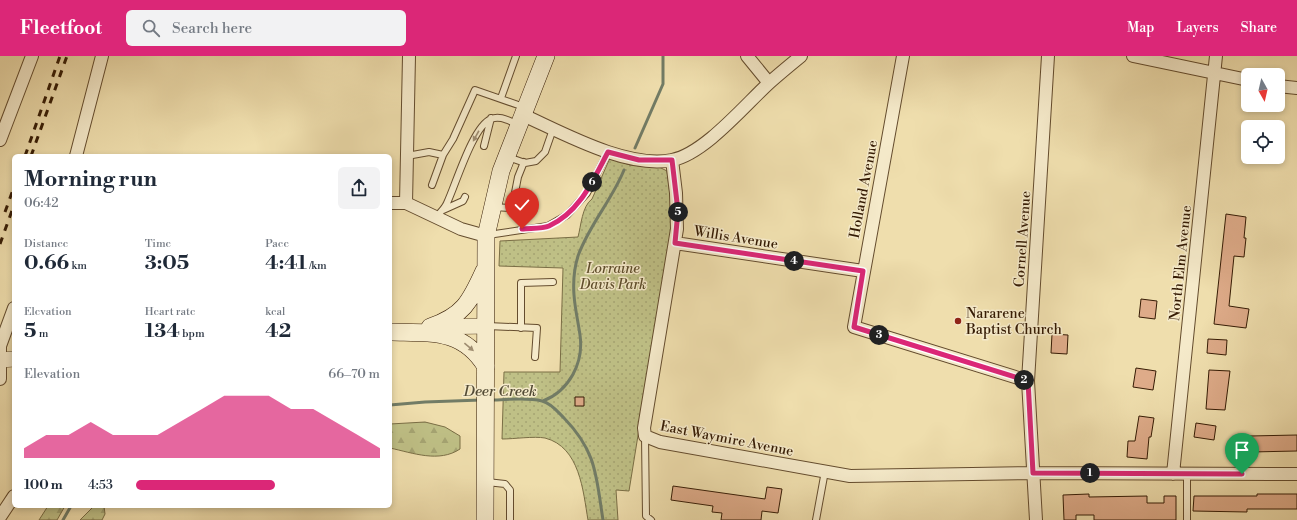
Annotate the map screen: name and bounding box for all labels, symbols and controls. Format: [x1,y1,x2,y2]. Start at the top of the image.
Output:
search box [126,10,406,46]
text: Fleetfoot [20,16,102,40]
icon: search [140,17,162,39]
text: Search here [172,19,252,38]
text: Map [1127,19,1154,37]
text: Layers [1176,19,1219,37]
text: Share [1241,19,1277,37]
north arrow [1241,68,1285,112]
map controls [1241,68,1285,164]
button: locate [1241,120,1285,164]
one-way arrow [473,130,479,142]
street label: Holland Avenue [846,138,882,240]
text: Morning run [24,166,157,193]
button: share [338,167,380,209]
pin: 6 [582,172,602,192]
text: 6 [589,175,595,189]
pin [505,188,539,229]
street label: Cornell Avenue [1011,190,1035,288]
icon: check [511,194,533,216]
text: 06:42 [24,195,59,211]
pin: 5 [668,202,688,222]
street label: North Elm Avenue [1166,204,1196,322]
text: 5 [675,205,681,219]
street label: Willis Avenue [692,222,779,254]
text: Distance [24,237,68,251]
text: Time [145,237,171,251]
text: Pace [265,237,289,251]
text: 0.66 [24,251,69,276]
text: 3:05 [145,251,189,276]
text: 4:41 [265,251,307,276]
pin: 4 [784,251,804,271]
text: 4 [790,254,798,268]
text: km [69,259,87,273]
text: /km [307,259,327,273]
park label: Lorraine Davis Park [579,260,646,294]
text: Elevation [24,305,72,319]
text: Heart rate [145,305,195,319]
text: kcal [265,305,285,319]
place label: Nararene Baptist Church [965,305,1062,339]
marker: Nararene Baptist Church [953,316,963,326]
text: 5 [24,319,36,344]
text: 134 [145,319,180,344]
text: 42 [265,319,291,344]
pin: 3 [869,325,889,345]
text: m [36,327,48,341]
text: bpm [180,327,205,341]
text: 3 [876,328,882,342]
one-way arrow [464,343,474,352]
text: Elevation [24,366,80,382]
text: 66–70 m [328,366,380,382]
pin: 2 [1014,370,1034,390]
text: 2 [1021,373,1027,387]
water label: Deer Creek [462,382,537,401]
street label: East Waymire Avenue [659,417,795,461]
pin [1225,433,1259,474]
icon: arrive [1231,439,1253,461]
pin: 1 [1080,463,1100,483]
text: 1 [1087,466,1093,480]
text: 100 m [24,477,63,493]
text: 4:53 [88,477,113,493]

